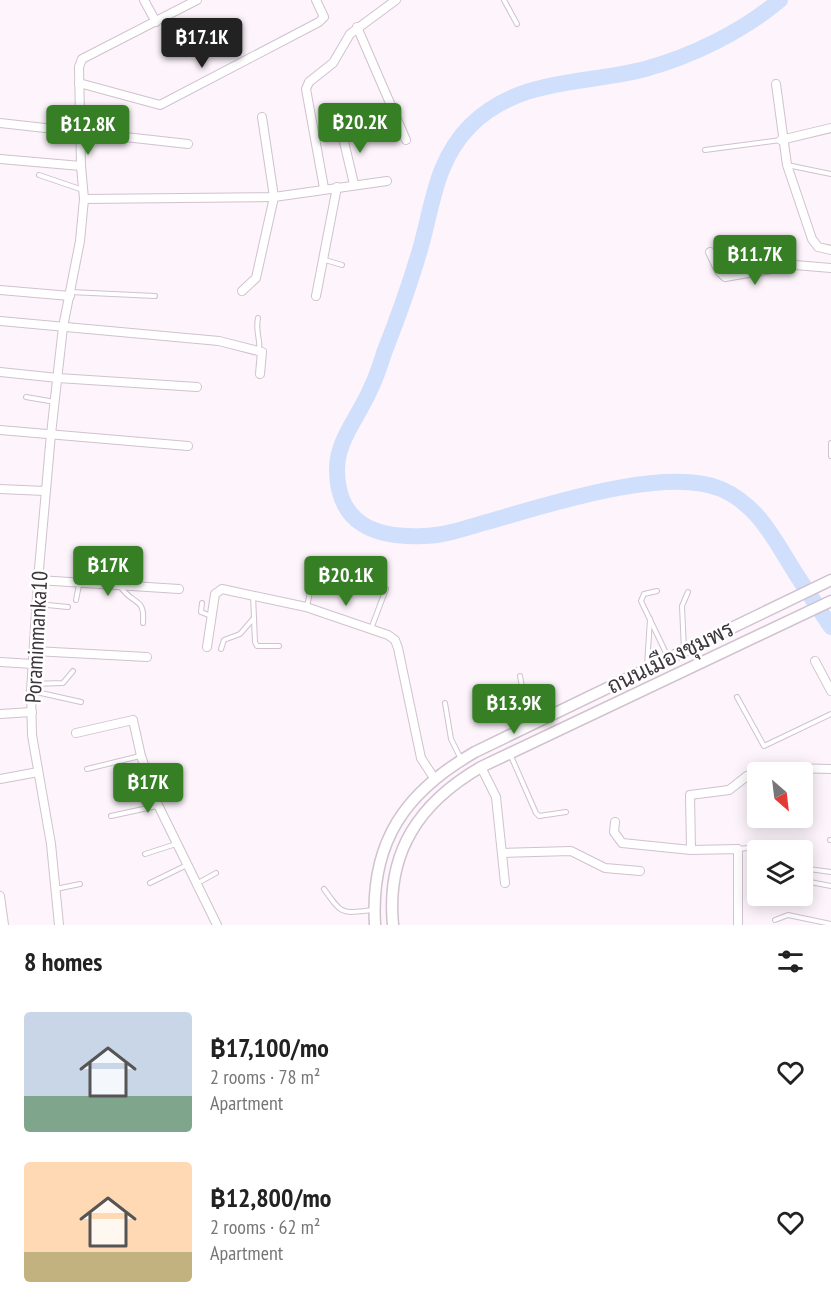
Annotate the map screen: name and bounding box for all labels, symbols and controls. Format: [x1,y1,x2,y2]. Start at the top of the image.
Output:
pin: ฿17.1K [153,18,251,69]
text: ฿17.1K [175,24,229,50]
pin: ฿20.2K [311,103,409,154]
pin: ฿12.8K [39,105,137,156]
text: ฿20.2K [332,109,388,135]
text: ฿12.8K [60,111,116,137]
pin: ฿11.7K [706,235,804,286]
text: ฿11.7K [727,241,783,267]
pin: ฿17K [72,546,144,597]
text: ฿17K [87,552,129,578]
pin: ฿20.1K [297,556,395,607]
text: ฿20.1K [318,562,374,588]
street label: Poraminmanka10 [19,570,53,704]
street label: ถนนเมืองชุมพร [602,614,739,701]
pin: ฿13.9K [465,684,563,735]
text: ฿13.9K [486,690,542,716]
north arrow [747,762,813,828]
map controls [747,762,813,906]
pin: ฿17K [112,763,184,814]
text: ฿17K [127,769,169,795]
button: layers [747,840,813,906]
text: 8 homes [24,945,102,978]
icon: filters [774,945,807,978]
text: ฿17,100/mo [210,1031,329,1064]
icon: home [72,1036,144,1108]
icon: heart [774,1056,807,1089]
text: 2 rooms · 78 m² [210,1064,320,1090]
text: Apartment [210,1090,283,1116]
text: ฿12,800/mo [210,1181,331,1214]
icon: home [72,1186,144,1258]
icon: heart [774,1206,807,1239]
text: 2 rooms · 62 m² [210,1214,320,1240]
text: Apartment [210,1240,283,1266]

